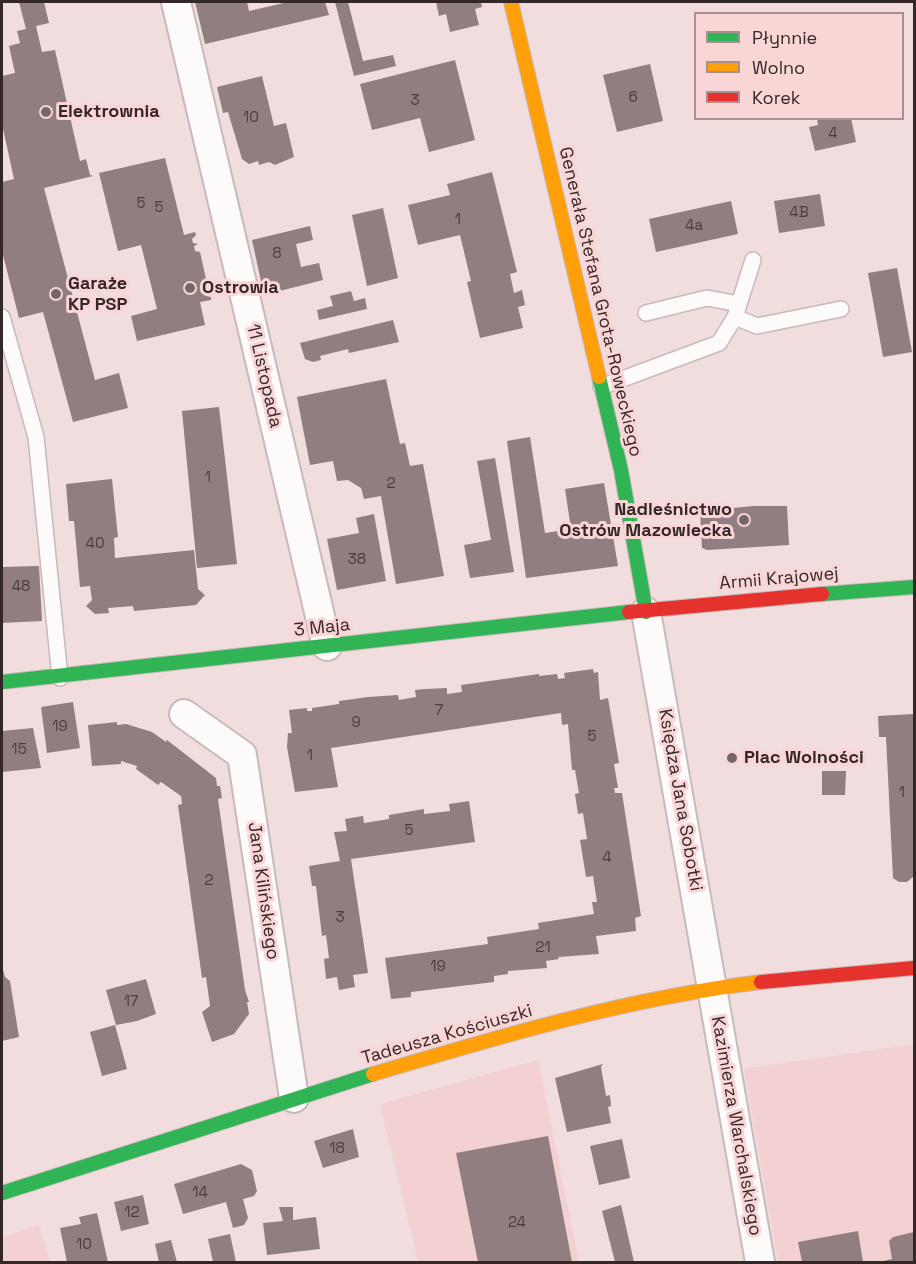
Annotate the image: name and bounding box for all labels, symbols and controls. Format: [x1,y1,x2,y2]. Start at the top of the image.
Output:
legend [694,12,904,120]
text: Płynnie [752,26,817,49]
text: Wolno [752,56,805,79]
text: Korek [752,86,801,109]
house number: 6 [628,89,638,107]
house number: 3 [410,92,420,110]
place label: Elektrownia [58,101,160,123]
marker: Elektrownia [39,105,53,119]
house number: 10 [243,109,259,127]
house number: 4 [828,125,838,143]
street label: Generała Stefana Grota-Roweckiego [554,145,646,459]
house number: 5 [137,195,145,213]
house number: 5 [155,199,163,217]
house number: 4B [789,204,809,222]
house number: 1 [455,211,461,229]
house number: 4a [685,217,703,235]
house number: 8 [272,245,282,263]
place label: Garaże KP PSP [68,273,127,316]
place label: Ostrowia [202,277,279,299]
marker: Ostrowia [183,281,197,295]
marker: Garaże KP PSP [49,287,63,301]
street label: 11 Listopada [242,322,286,430]
house number: 1 [205,469,211,487]
house number: 2 [386,475,396,493]
place label: Nadleśnictwo Ostrów Mazowiecka [559,499,732,542]
marker: Nadleśnictwo Ostrów Mazowiecka [737,513,751,527]
house number: 40 [86,535,104,553]
house number: 38 [348,551,366,569]
street label: Armii Krajowej [718,563,840,595]
house number: 48 [12,578,30,596]
street label: 3 Maja [293,614,351,642]
house number: 7 [435,702,443,720]
street label: Księdza Jana Sobotki [653,707,707,893]
house number: 9 [351,714,361,732]
house number: 19 [52,718,68,736]
house number: 5 [588,728,596,746]
house number: 15 [11,741,27,759]
house number: 1 [307,747,313,765]
place label: Plac Wolności [744,747,864,769]
marker: Plac Wolności [725,751,739,765]
house number: 1 [899,784,905,802]
street label: Jana Kilińskiego [243,821,283,961]
house number: 5 [405,822,413,840]
house number: 4 [602,849,612,867]
house number: 2 [204,872,214,890]
house number: 3 [335,909,345,927]
house number: 21 [535,939,551,957]
house number: 19 [430,958,446,976]
house number: 17 [124,993,138,1011]
street label: Tadeusza Kościuszki [359,1000,535,1070]
street label: Kazimierza Warchalskiego [706,1015,766,1237]
house number: 18 [329,1140,345,1158]
house number: 14 [192,1184,208,1202]
house number: 12 [124,1204,140,1222]
house number: 24 [508,1214,526,1232]
house number: 10 [76,1236,92,1254]

